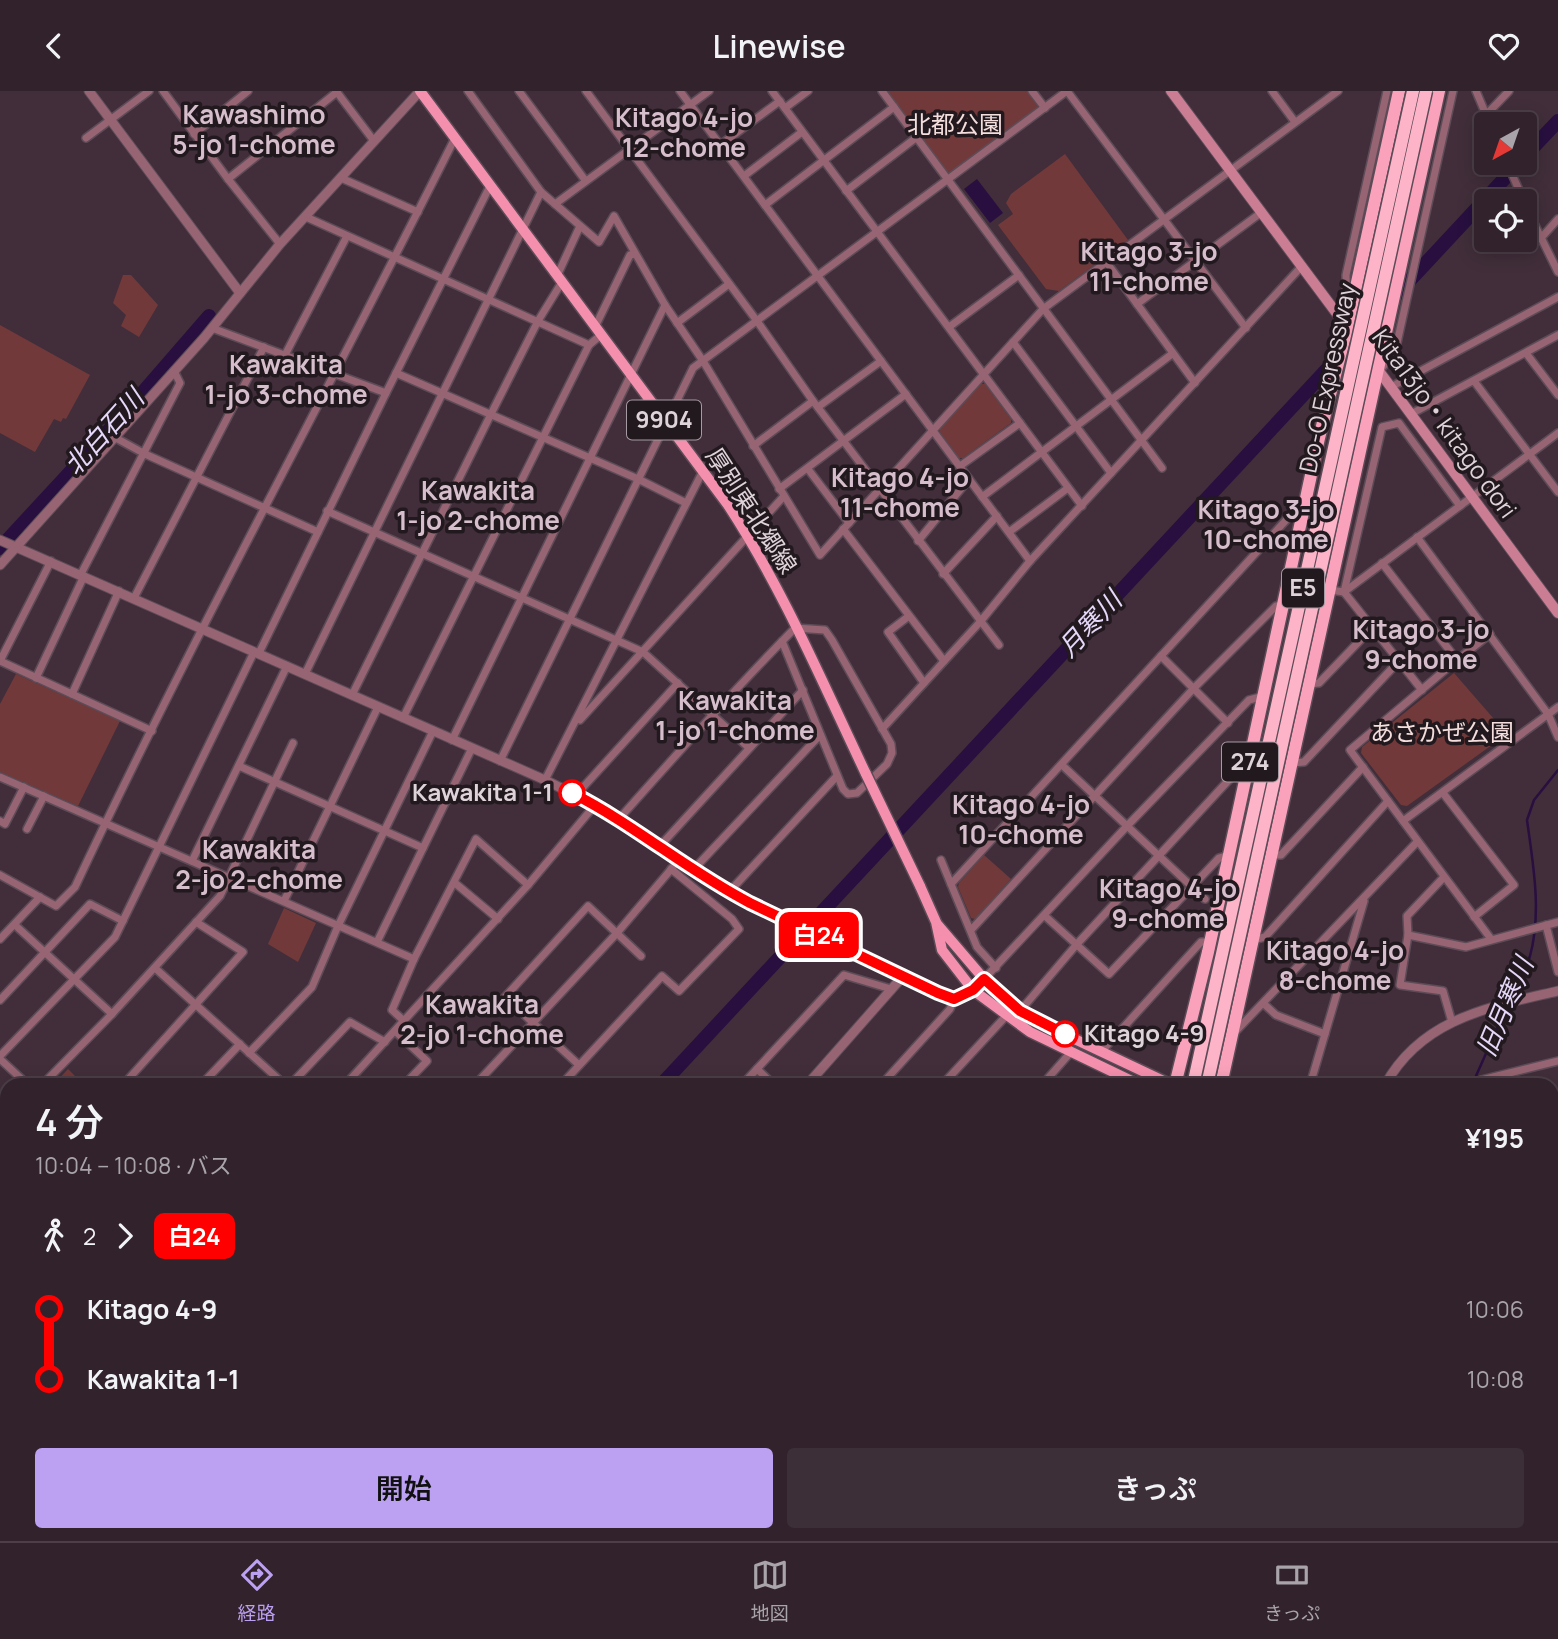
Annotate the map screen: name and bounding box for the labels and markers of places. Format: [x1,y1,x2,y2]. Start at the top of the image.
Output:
place label: Kawakita 1-1 [412,775,553,808]
marker: Kawakita 1-1 [559,780,585,806]
place label: Kitago 4-9 [1084,1016,1205,1049]
marker: Kitago 4-9 [1052,1021,1078,1047]

